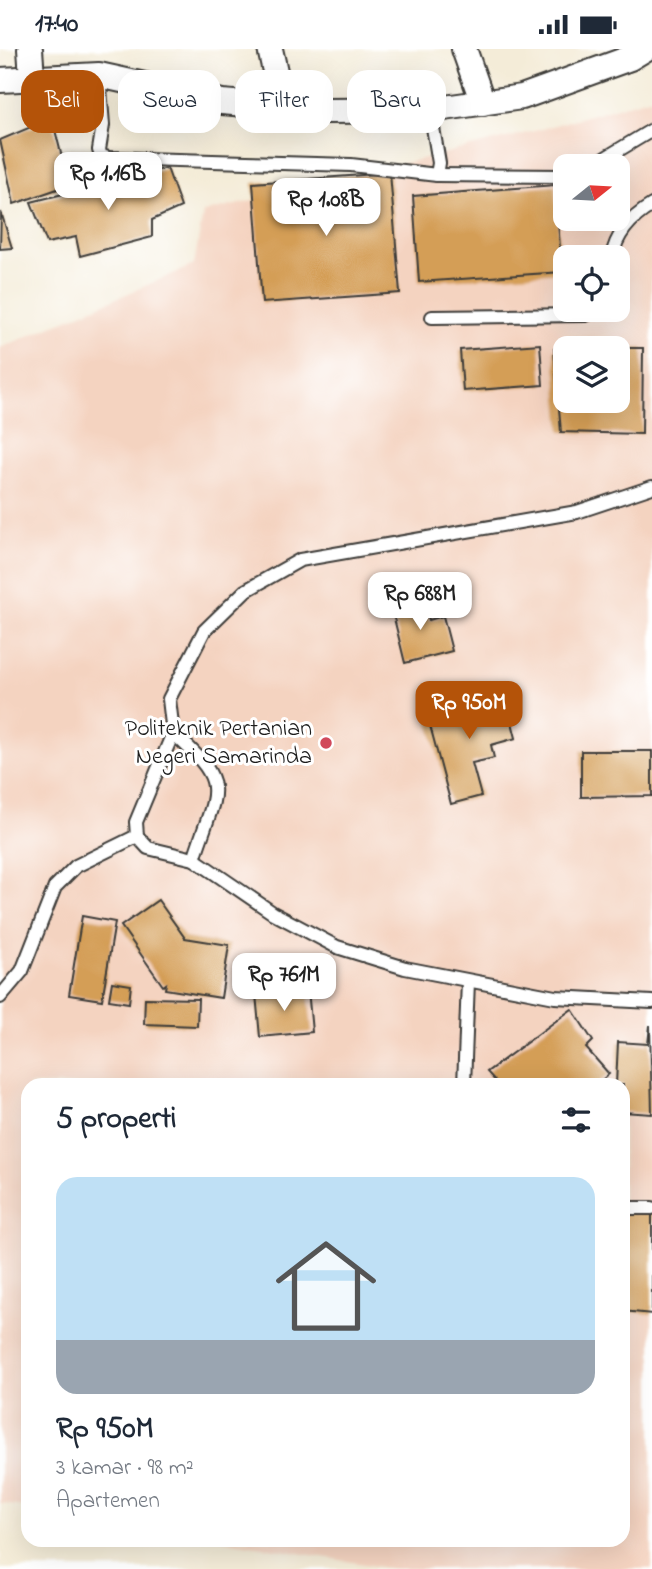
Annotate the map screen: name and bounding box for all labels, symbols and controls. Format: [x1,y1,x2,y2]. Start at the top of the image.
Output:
text: 17:40 [35,6,78,44]
chip: Beli [21,70,104,133]
chip: Sewa [118,70,221,133]
chip: Filter [235,70,333,133]
chip: Baru [347,70,446,133]
pin: Rp 1.16B [36,153,180,212]
north arrow [553,154,630,231]
map controls [553,154,630,413]
text: Rp 1.16B [70,158,146,191]
pin: Rp 1.08B [254,179,398,238]
text: Rp 1.08B [287,184,365,217]
button: locate [553,245,630,322]
button: layers [553,336,630,413]
pin: Rp 688M [355,573,485,632]
text: Rp 688M [384,578,456,611]
pin: Rp 950M [404,681,534,741]
text: Rp 950M [432,687,506,720]
place label: Politeknik Pertanian Negeri Samarinda [125,712,312,775]
marker: Politeknik Pertanian Negeri Samarinda [318,735,334,751]
pin: Rp 761M [219,953,349,1013]
text: Rp 761M [248,959,320,992]
text: 5 properti [56,1098,176,1142]
icon: filters [557,1101,595,1139]
icon: home [263,1223,389,1349]
text: Rp 950M [56,1408,154,1452]
text: 3 kamar · 98 m² [56,1452,194,1485]
text: Apartemen [56,1485,160,1518]

